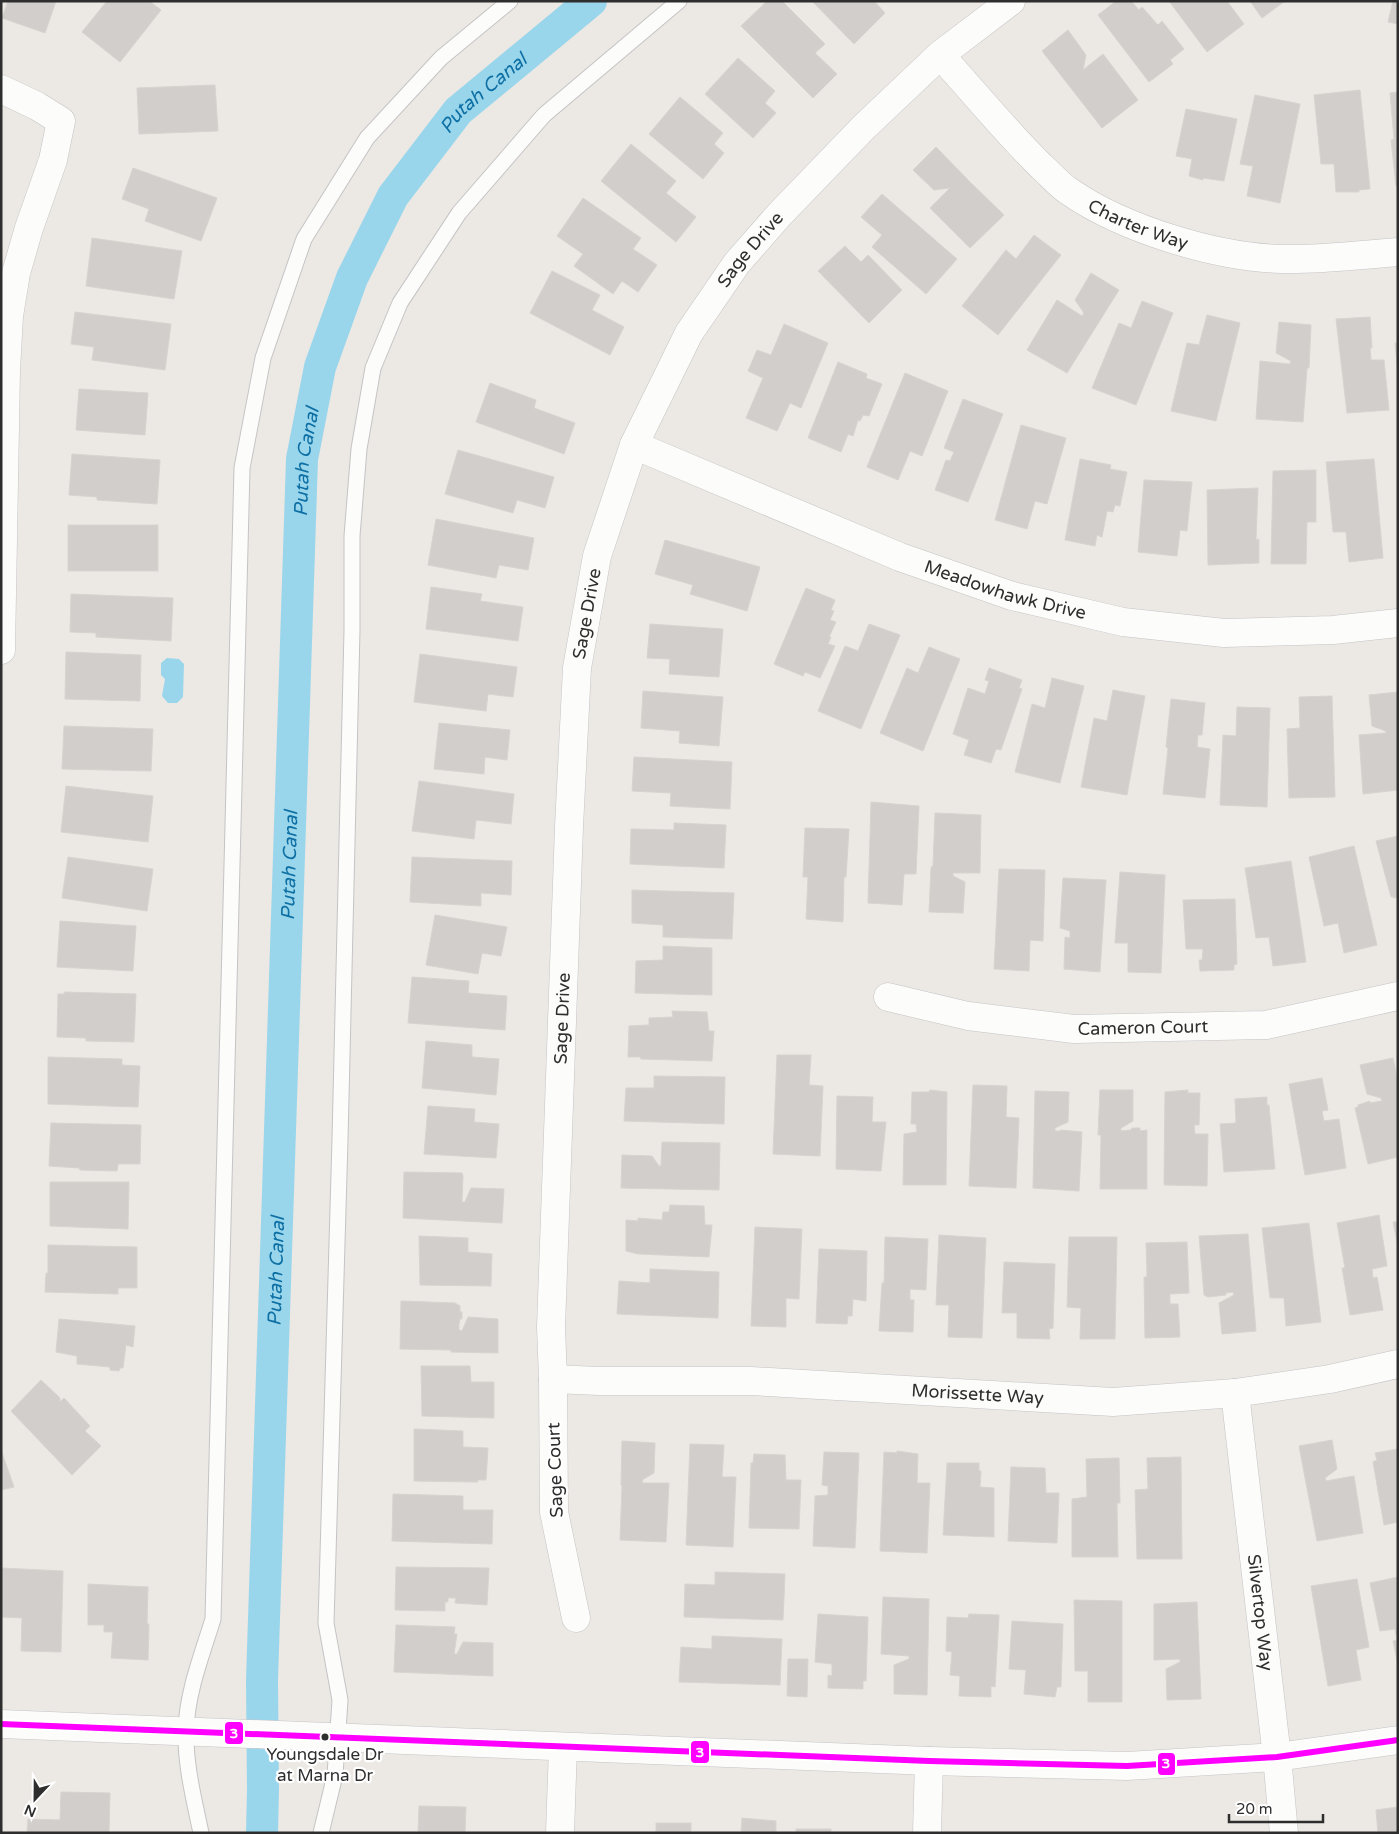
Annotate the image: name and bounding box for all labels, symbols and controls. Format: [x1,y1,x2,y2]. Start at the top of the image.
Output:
water label: Putah Canal [435,48,533,138]
street label: Charter Way [1084,194,1191,254]
street label: Sage Drive [713,207,788,292]
water label: Putah Canal [290,404,324,517]
street label: Meadowhawk Drive [921,555,1088,624]
street label: Sage Drive [568,567,606,661]
water label: Putah Canal [277,808,303,921]
street label: Sage Drive [549,972,575,1065]
street label: Cameron Court [1077,1015,1209,1040]
water label: Putah Canal [264,1214,289,1326]
street label: Morissette Way [911,1379,1045,1409]
street label: Sage Court [542,1422,568,1518]
street label: Silvertop Way [1243,1553,1278,1672]
line badge: 3 [224,1721,244,1745]
text: 3 [230,1725,239,1742]
marker: Youngsdale Dr at Marna Dr [320,1732,330,1742]
line badge: 3 [690,1740,710,1764]
place label: Youngsdale Dr at Marna Dr [266,1744,384,1786]
text: 3 [696,1744,705,1761]
line badge: 3 [1157,1752,1176,1776]
text: 3 [1162,1755,1171,1772]
north arrow [10,1774,60,1824]
scale bar [1229,1792,1323,1824]
text: 20 m [1236,1800,1273,1818]
text: N [22,1801,39,1821]

